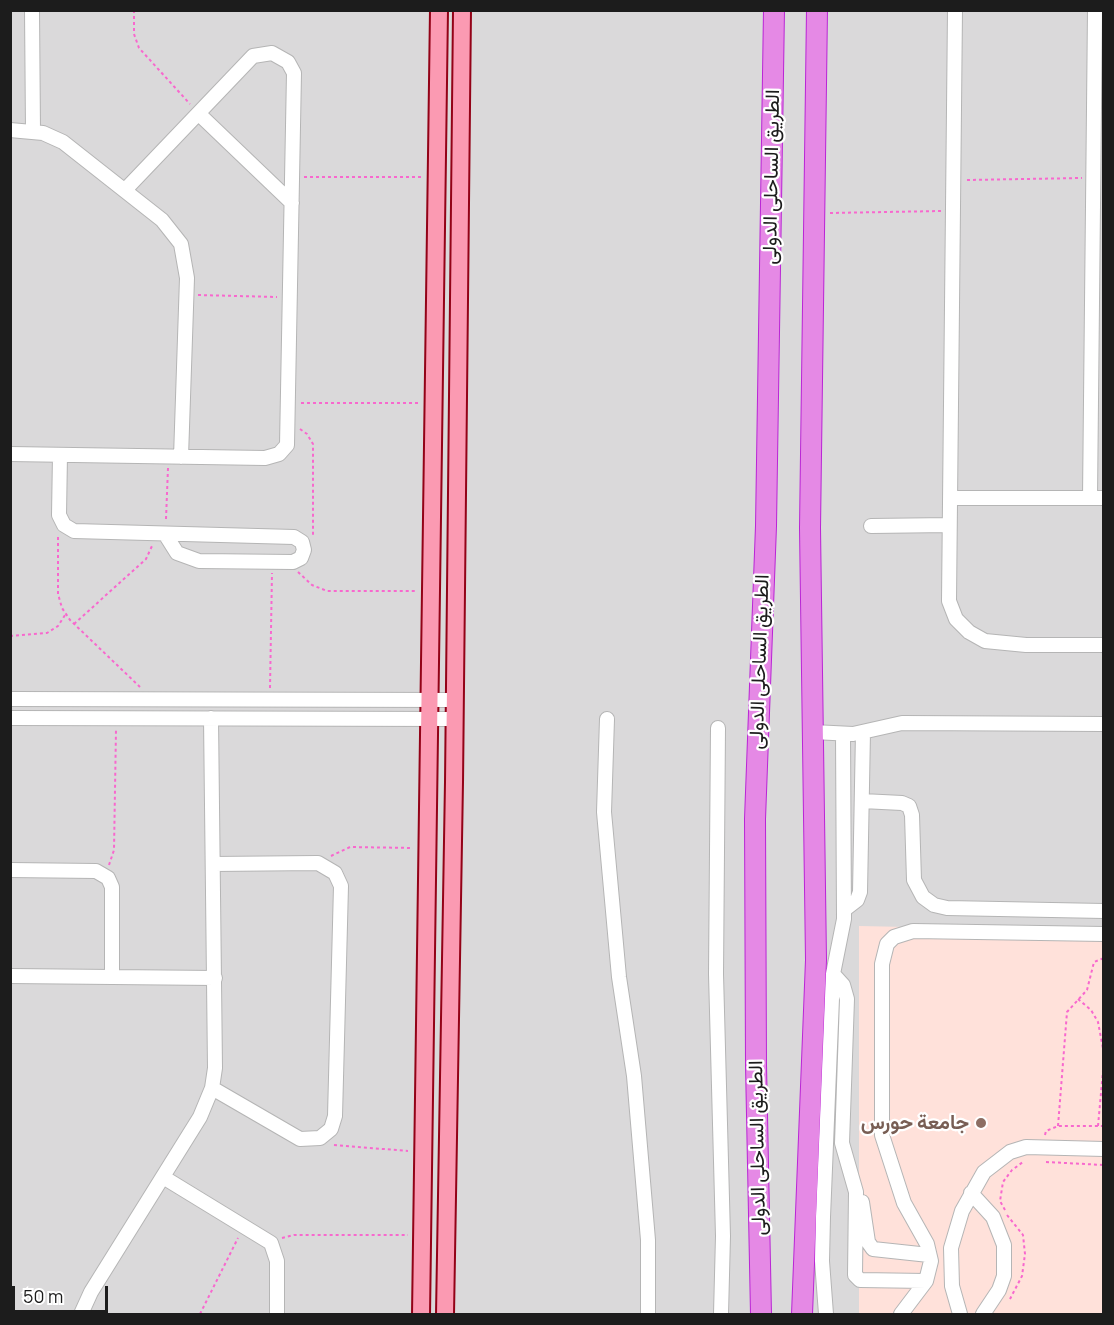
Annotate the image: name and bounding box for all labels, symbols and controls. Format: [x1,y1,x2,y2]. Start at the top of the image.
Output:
street label: الطريق الساحلى الدولى [758,89,786,265]
street label: الطريق الساحلى الدولى [745,574,775,750]
street label: الطريق الساحلى الدولى [744,1060,772,1236]
place label: جامعة حورس [861,1111,969,1135]
marker: جامعة حورس [974,1116,988,1130]
scale bar [15,1274,111,1312]
text: 50 m [23,1284,63,1308]

